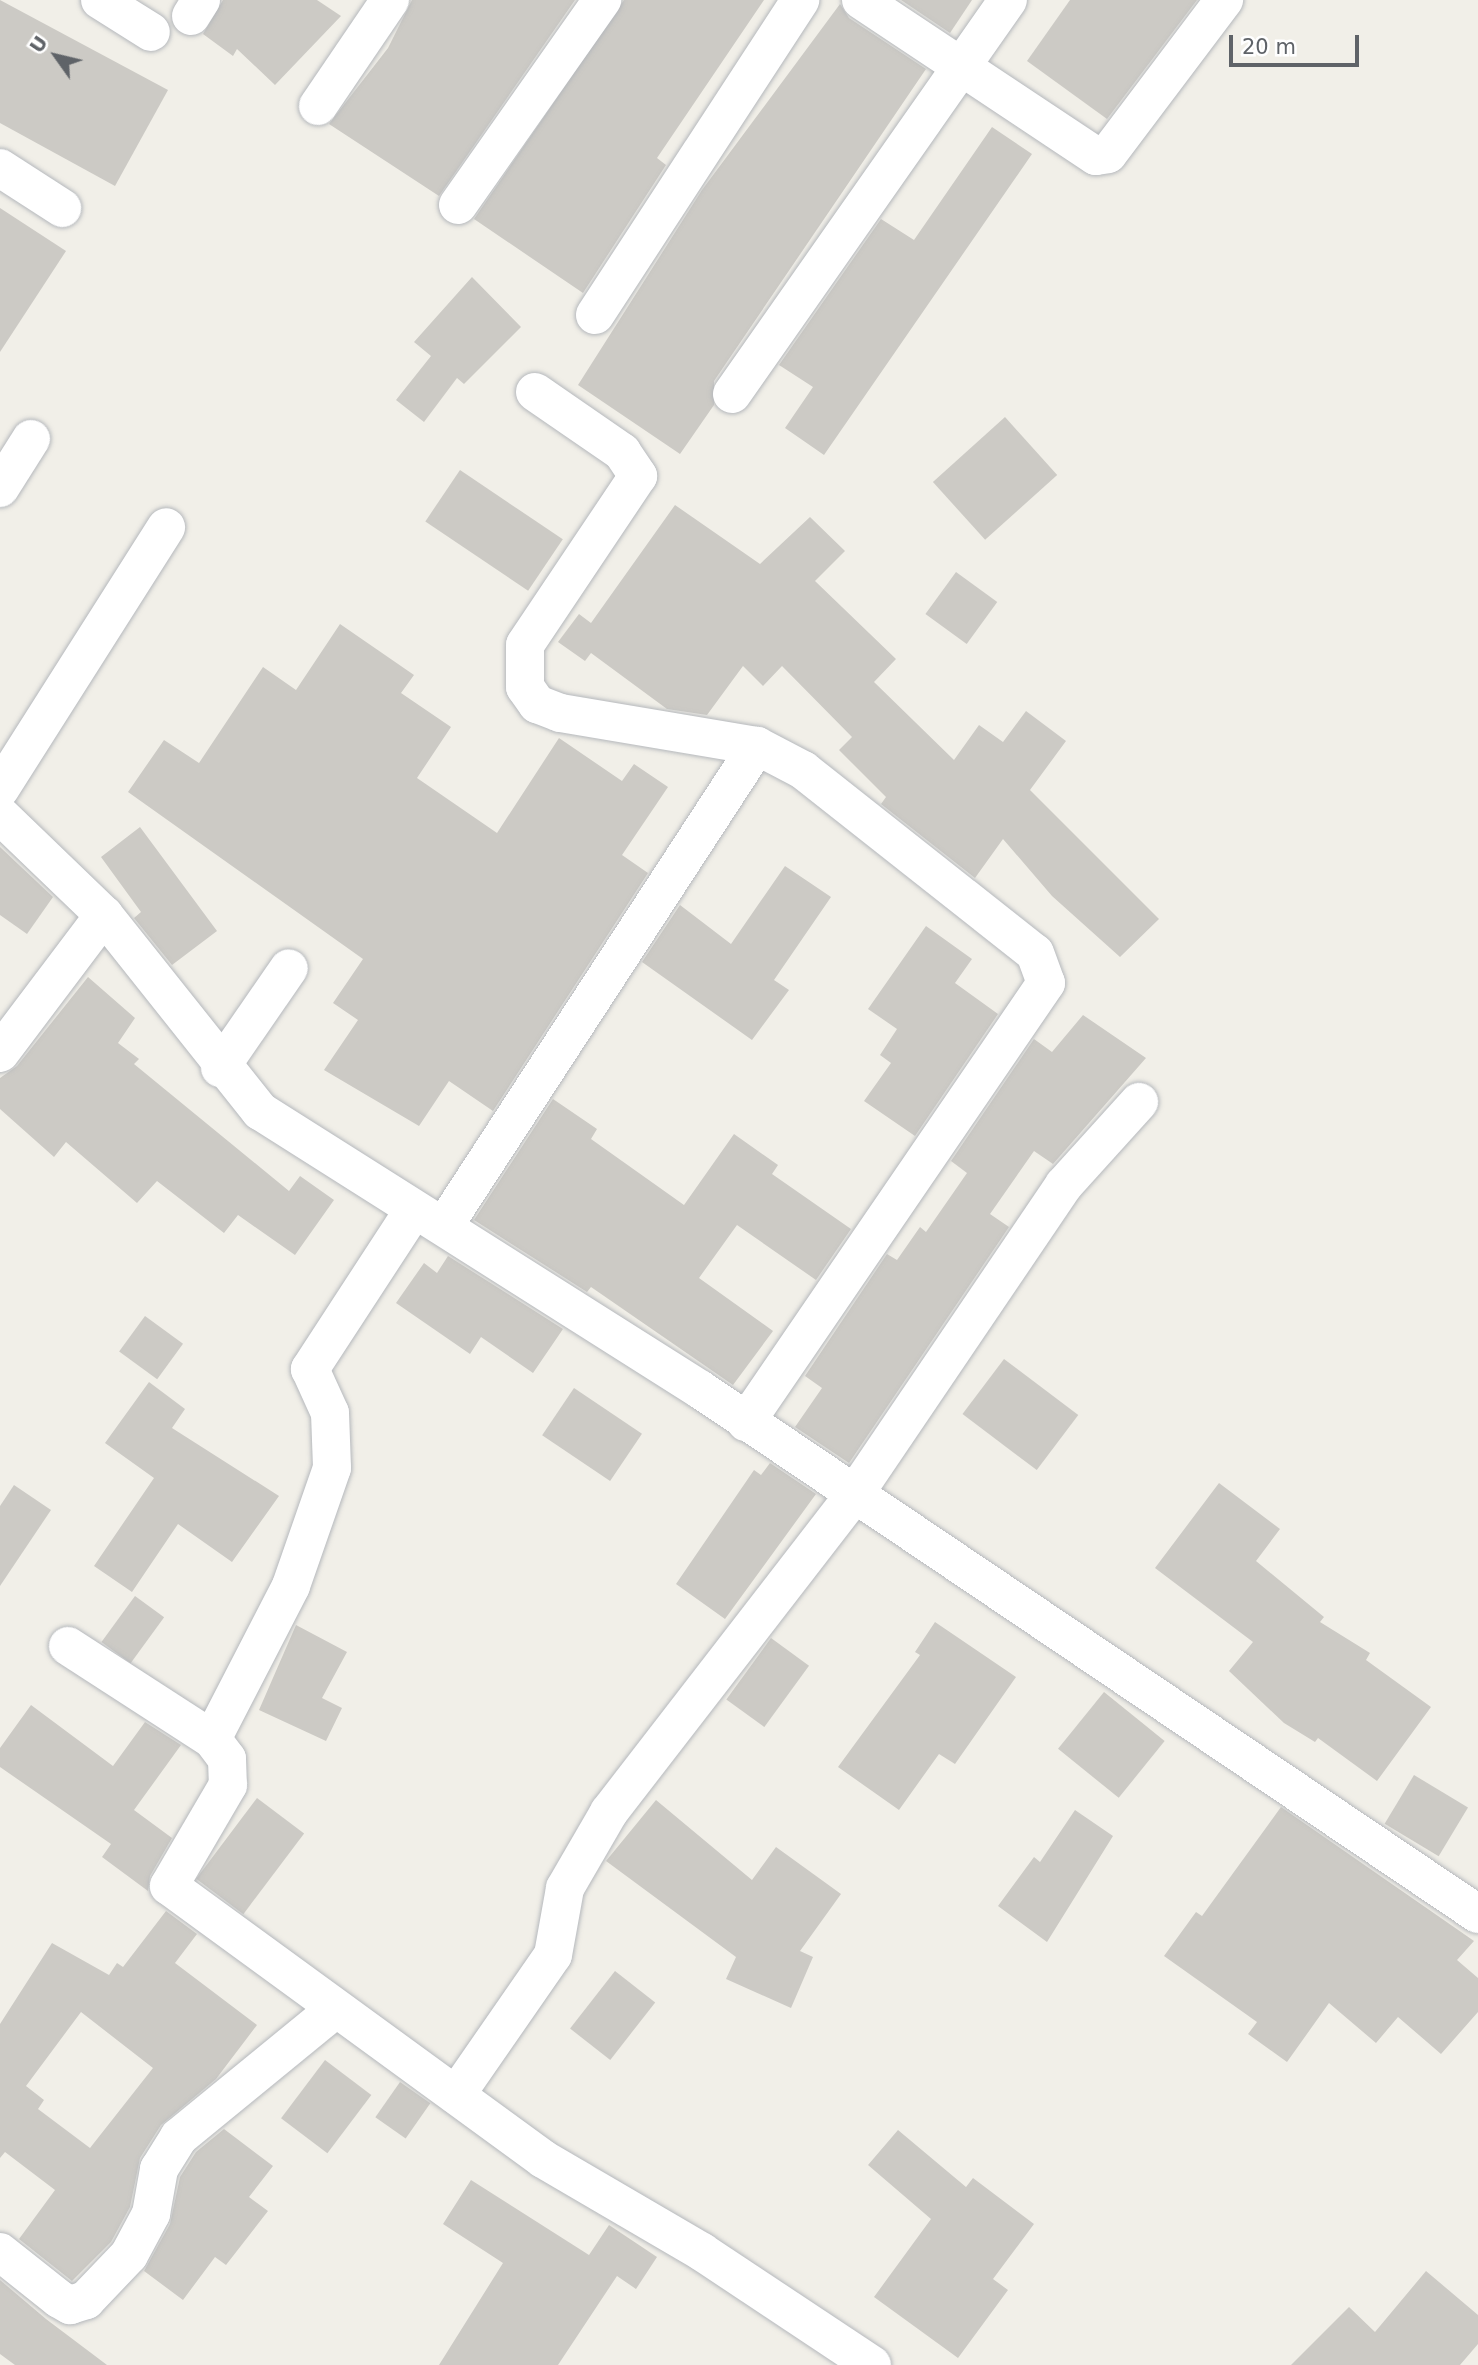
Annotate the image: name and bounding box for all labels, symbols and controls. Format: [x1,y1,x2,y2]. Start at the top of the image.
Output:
north arrow [21,21,91,91]
scale bar [1233,21,1362,65]
text: U [25,32,52,57]
text: 20 m [1242,35,1296,59]

